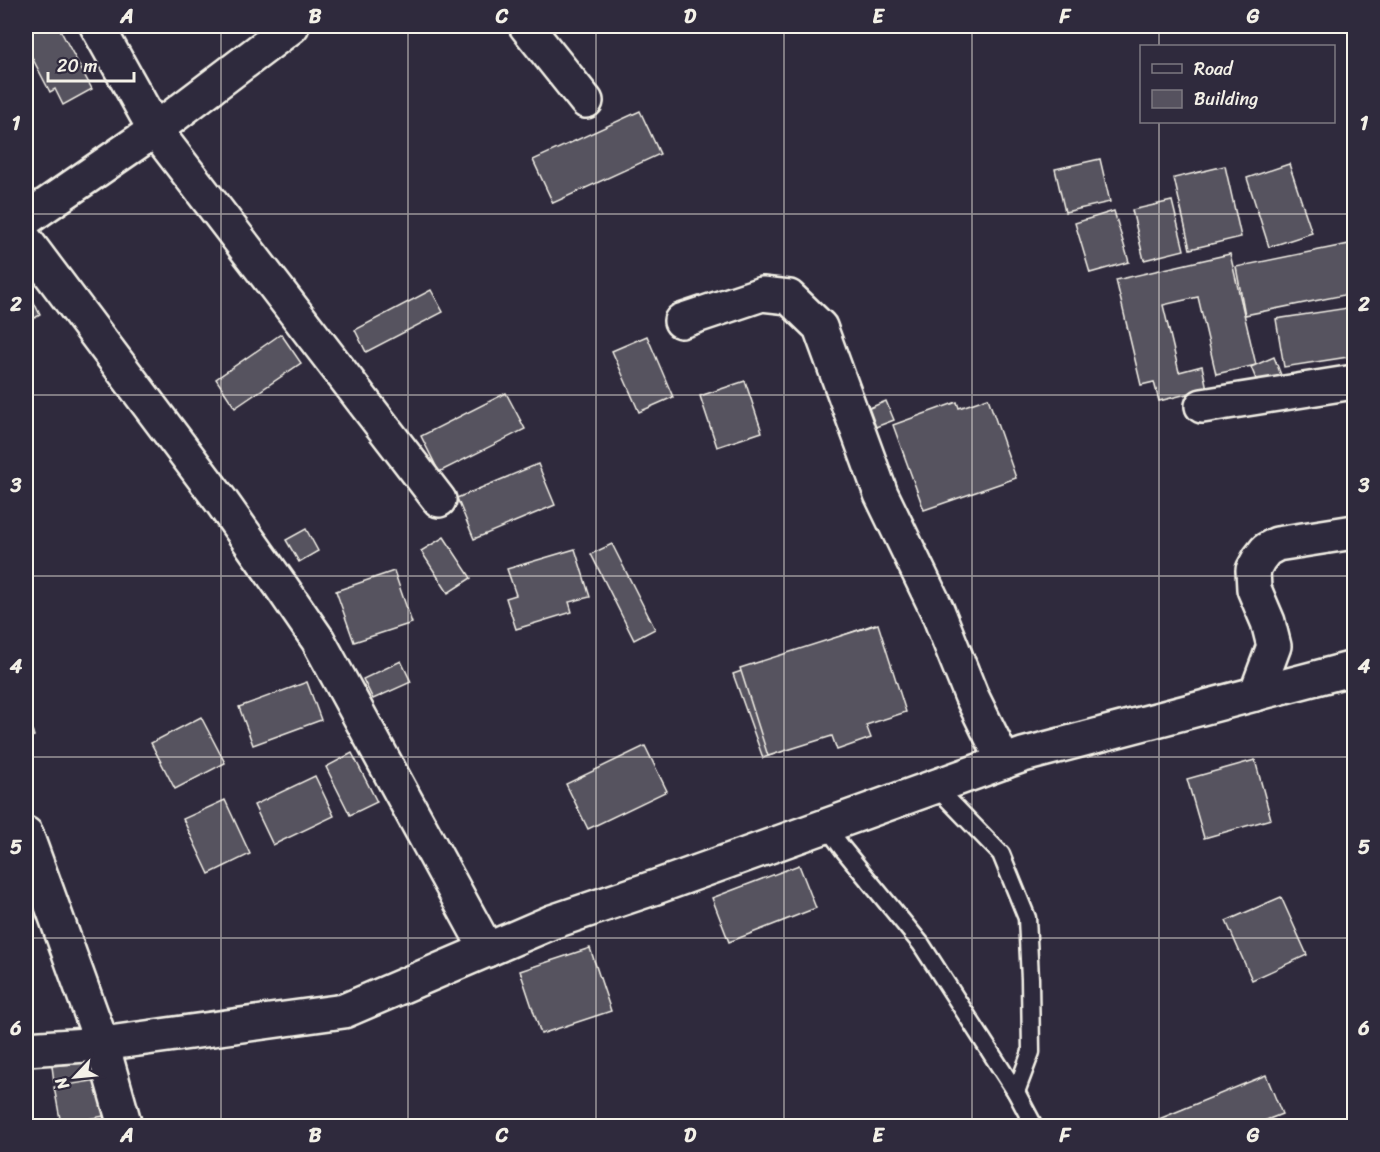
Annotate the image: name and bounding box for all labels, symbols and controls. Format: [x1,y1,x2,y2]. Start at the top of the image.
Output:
text: A [119,0,134,34]
text: B [309,0,322,34]
text: C [495,0,509,34]
text: D [684,0,697,34]
text: E [872,0,885,34]
text: F [1059,0,1072,34]
text: G [1246,0,1260,34]
scale bar [48,45,134,83]
legend [1140,45,1335,123]
text: 20 m [57,50,97,82]
text: Road [1194,53,1234,85]
text: Building [1194,83,1258,115]
text: 1 [12,106,21,141]
text: 1 [1360,106,1369,141]
text: 2 [9,287,22,322]
text: 2 [1357,287,1370,322]
text: 3 [10,468,22,503]
text: 3 [1358,468,1370,503]
text: 4 [9,649,23,684]
text: 4 [1357,649,1371,684]
text: 5 [10,830,22,865]
text: 5 [1358,830,1370,865]
text: 6 [9,1011,22,1046]
text: 6 [1357,1011,1370,1046]
north arrow [45,1047,105,1107]
text: N [46,1071,78,1096]
text: A [119,1118,134,1152]
text: B [309,1118,322,1152]
text: C [495,1118,509,1152]
text: D [684,1118,697,1152]
text: E [872,1118,885,1152]
text: F [1059,1118,1072,1152]
text: G [1246,1118,1260,1152]

